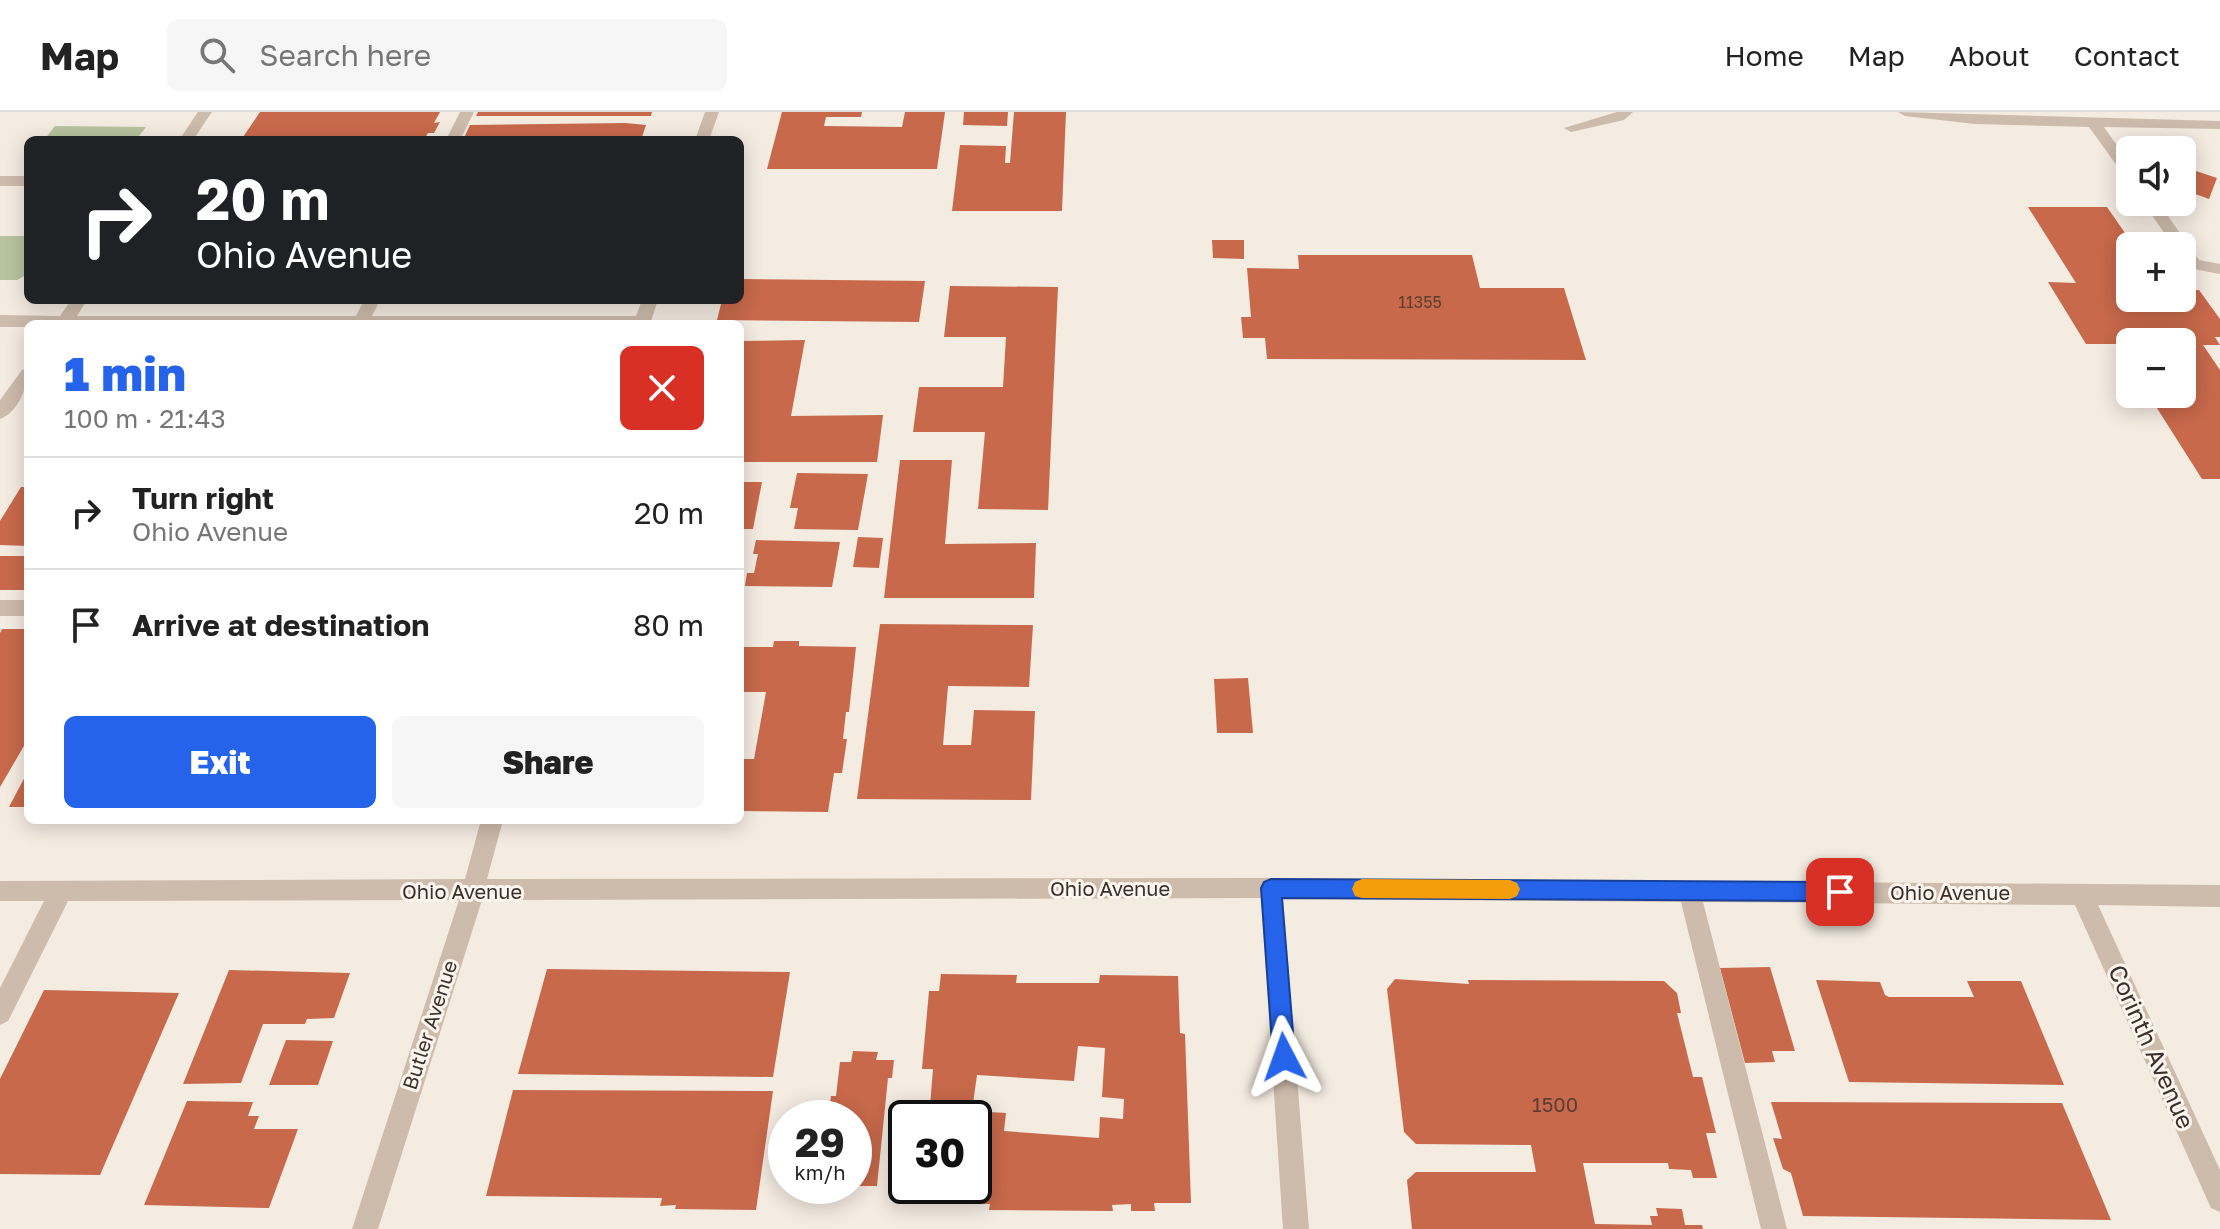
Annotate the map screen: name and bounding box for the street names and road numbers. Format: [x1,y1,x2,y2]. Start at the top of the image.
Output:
street label: Ohio Avenue [1050,876,1170,900]
street label: Ohio Avenue [402,879,522,903]
street label: Ohio Avenue [1890,880,2010,904]
street label: Butler Avenue [397,957,461,1092]
street label: Corinth Avenue [2103,960,2201,1133]

